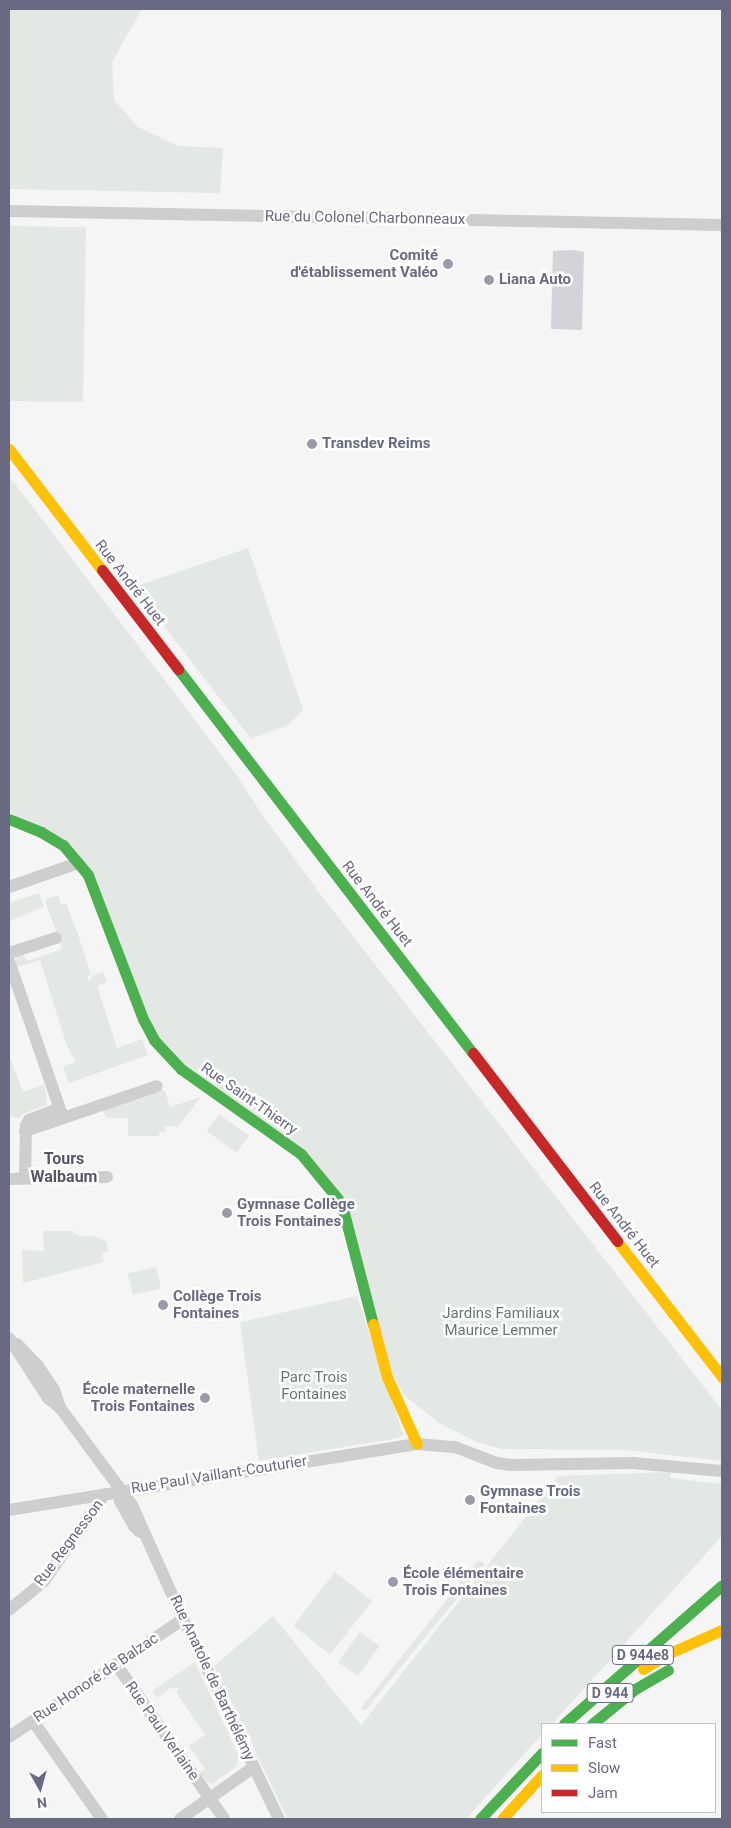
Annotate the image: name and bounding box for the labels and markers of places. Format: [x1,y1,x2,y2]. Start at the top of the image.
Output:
place label: Comité d'établissement Valéo [290,246,438,281]
marker: Comité d'établissement Valéo [442,258,454,270]
place label: Liana Auto [499,271,571,289]
marker: Liana Auto [483,274,495,286]
place label: Transdev Reims [322,435,430,453]
marker: Transdev Reims [306,438,318,450]
place label: Gymnase Collège Trois Fontaines [237,1195,355,1230]
marker: Gymnase Collège Trois Fontaines [221,1207,233,1219]
place label: Collège Trois Fontaines [173,1287,262,1322]
marker: Collège Trois Fontaines [157,1299,169,1311]
place label: École maternelle Trois Fontaines [82,1380,195,1415]
marker: École maternelle Trois Fontaines [199,1392,211,1404]
place label: Gymnase Trois Fontaines [480,1482,581,1517]
marker: Gymnase Trois Fontaines [464,1494,476,1506]
place label: École élémentaire Trois Fontaines [403,1564,524,1599]
marker: École élémentaire Trois Fontaines [387,1576,399,1588]

